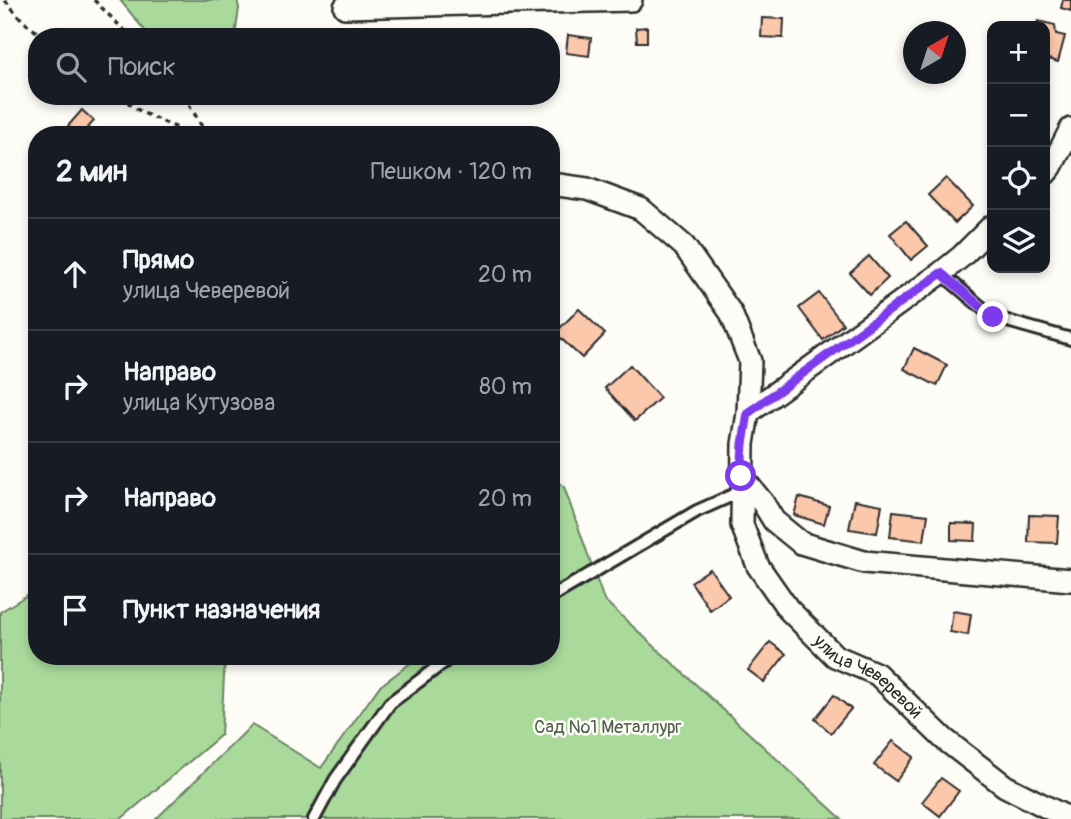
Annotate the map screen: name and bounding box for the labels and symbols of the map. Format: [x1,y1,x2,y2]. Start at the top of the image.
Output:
north arrow [903,21,966,84]
route end [977,301,1008,332]
route start [725,460,756,491]
street label: улица Чеверевой [808,629,927,724]
park label: Сад №1 Металлург [534,716,682,739]

